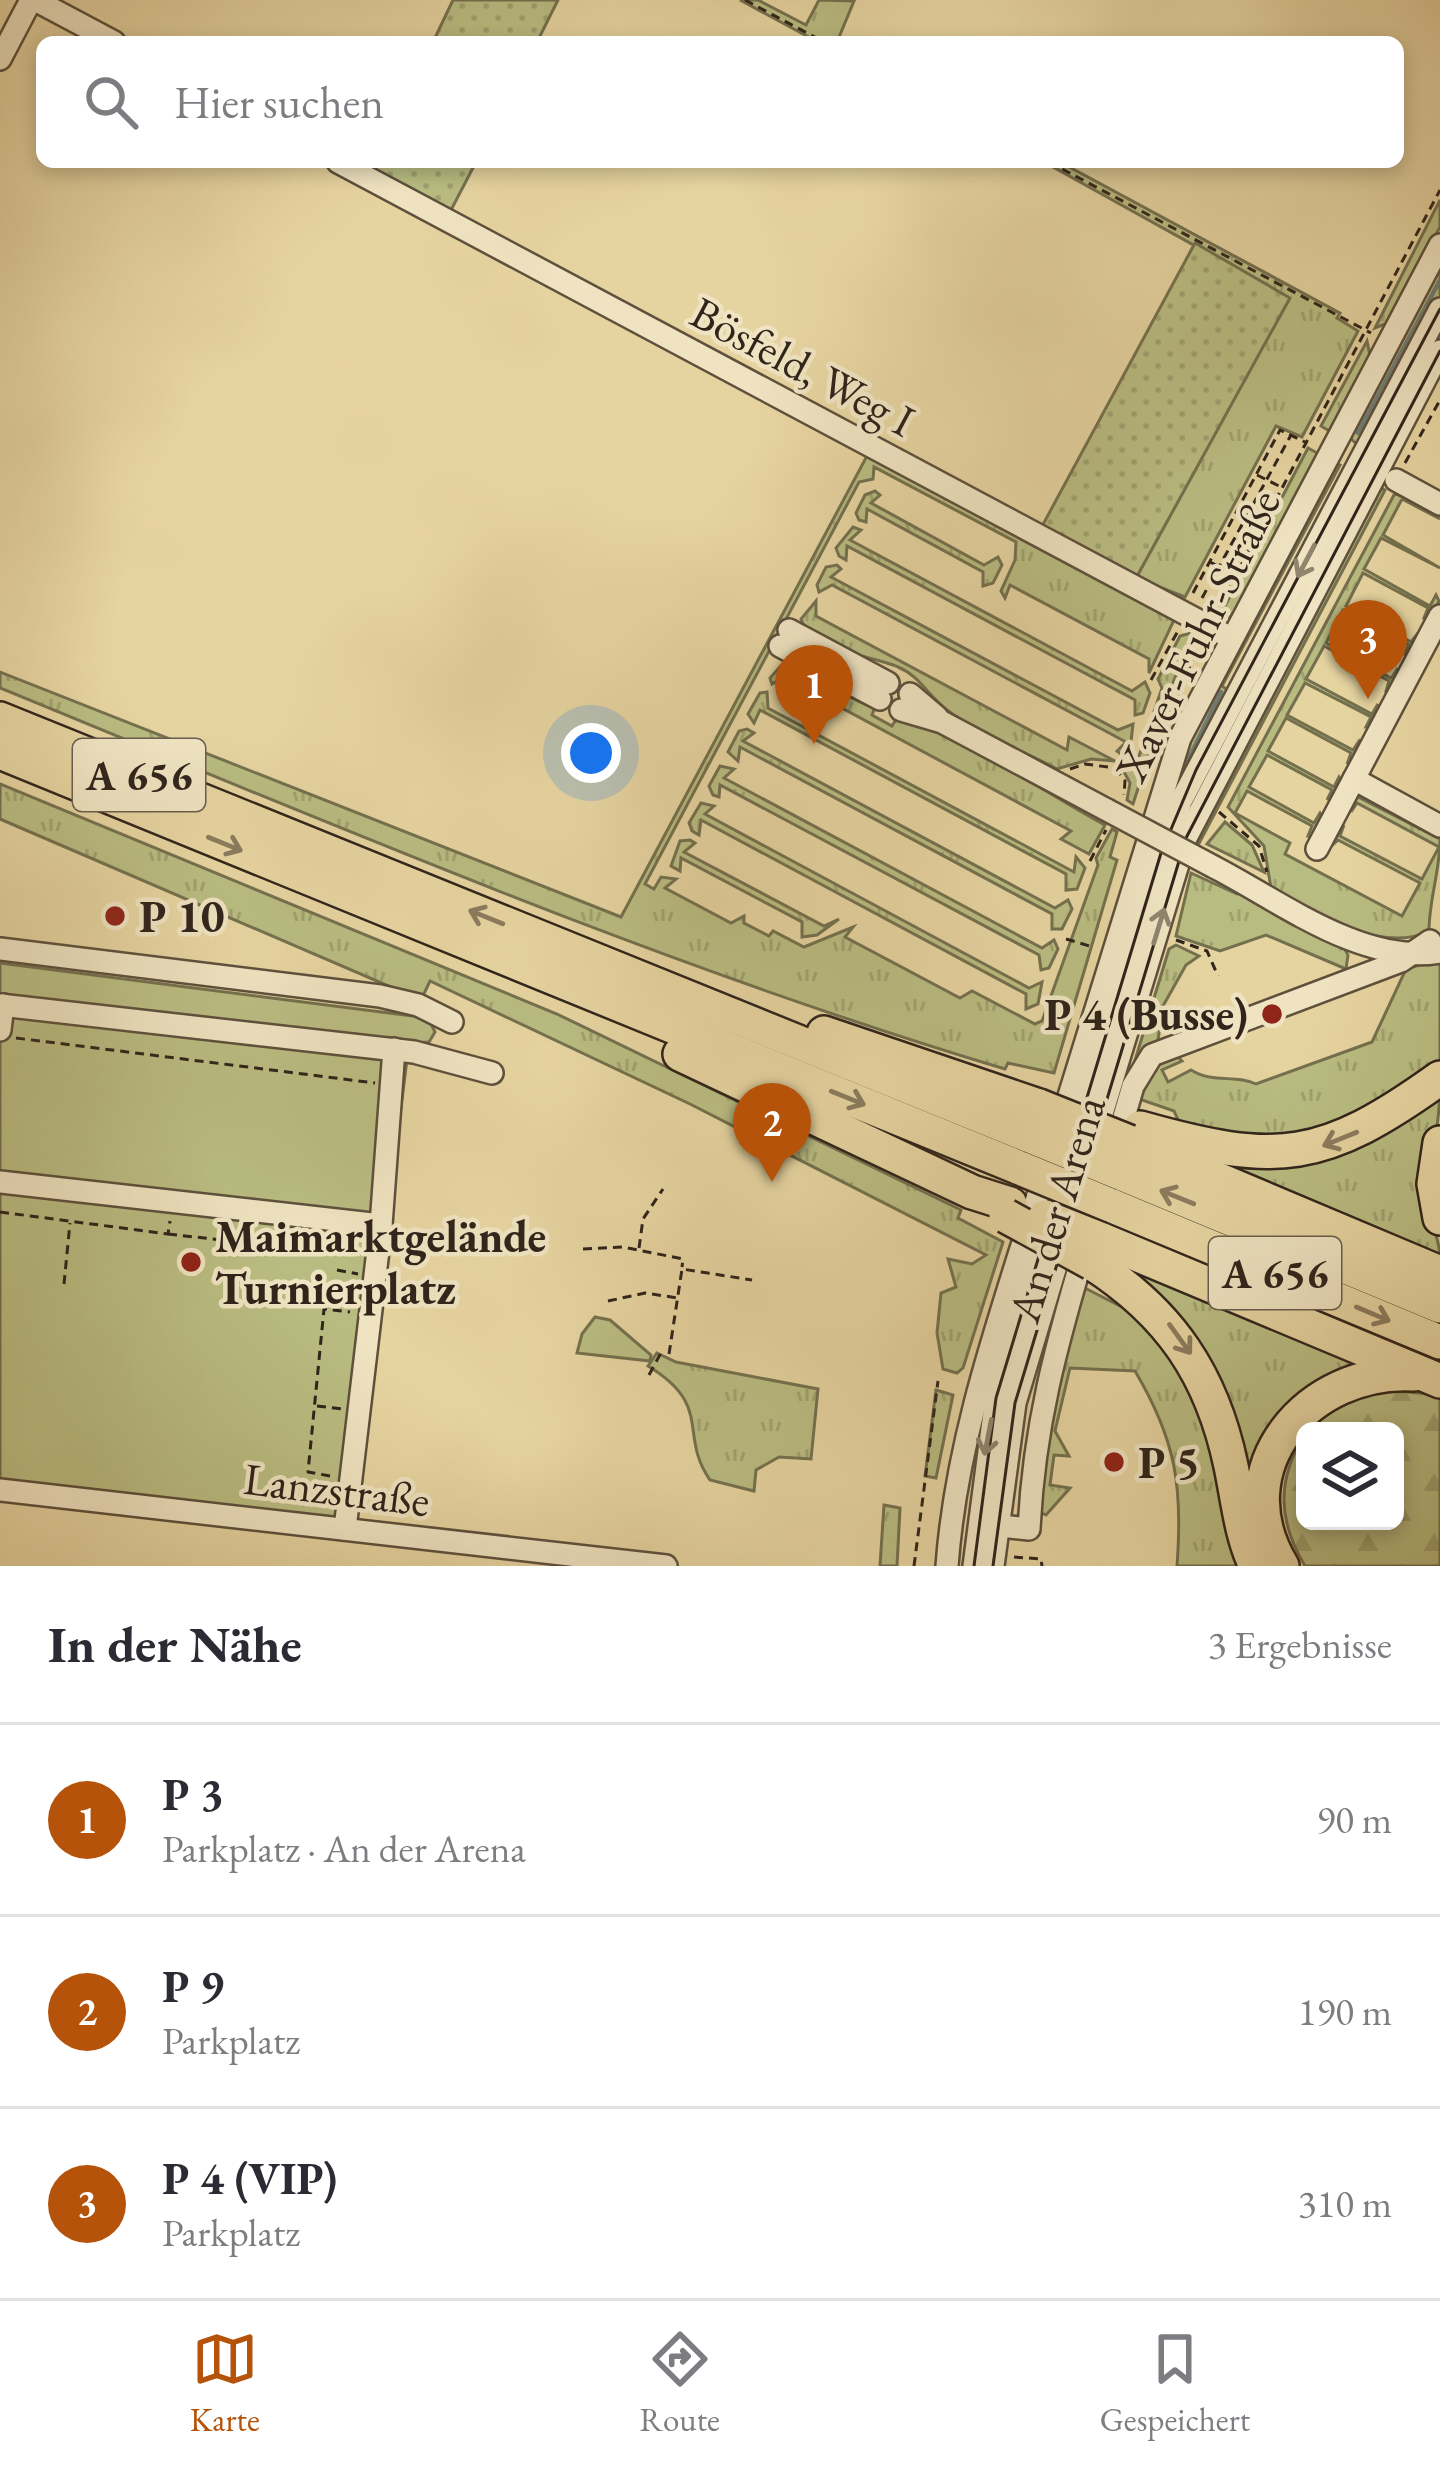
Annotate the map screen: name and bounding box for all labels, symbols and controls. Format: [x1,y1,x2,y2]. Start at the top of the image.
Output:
search box [36,36,1404,168]
icon: search [78,69,144,135]
text: Hier suchen [174,73,384,131]
street label: Bösfeld, Weg I [681,283,925,449]
street label: Xaver-Fuhr-Straße [1101,479,1293,791]
one-way arrow [1294,543,1317,578]
pin: 3 [1329,600,1407,699]
pin: 1 [775,645,853,744]
your location [561,723,621,783]
road number: A 656 [73,739,205,811]
one-way arrow [205,835,242,857]
place label: P 10 [139,887,225,945]
marker: P 10 [102,903,128,929]
one-way arrow [469,904,506,926]
one-way arrow [1149,908,1171,946]
place label: P 4 (Busse) [1044,985,1248,1043]
marker: P 4 (Busse) [1259,1001,1285,1027]
pin: 2 [733,1083,811,1182]
one-way arrow [829,1089,866,1110]
street label: An der Arena [994,1089,1118,1330]
one-way arrow [1323,1130,1360,1151]
one-way arrow [1159,1185,1196,1206]
place label: Maimarktgelände Turnierplatz [215,1207,546,1317]
road number: A 656 [1209,1237,1341,1309]
marker: Maimarktgelände Turnierplatz [178,1249,204,1275]
one-way arrow [1354,1305,1391,1326]
one-way arrow [1166,1322,1192,1355]
one-way arrow [976,1417,998,1456]
map controls [1296,1422,1404,1530]
button: layers [1296,1422,1404,1530]
place label: P 5 [1138,1433,1200,1491]
street label: Lanzstraße [241,1449,433,1529]
marker: P 5 [1101,1449,1127,1475]
text: In der Nähe [48,1611,302,1677]
text: 3 Ergebnisse [1208,1619,1392,1670]
text: P 3 [162,1765,224,1823]
text: 1 [77,1794,97,1845]
text: 90 m [1316,1794,1392,1845]
text: Parkplatz · An der Arena [162,1823,526,1874]
text: P 9 [162,1957,224,2015]
text: 2 [77,1986,97,2037]
text: 190 m [1298,1986,1392,2037]
text: Parkplatz [162,2015,300,2066]
text: P 4 (VIP) [162,2149,337,2207]
text: 3 [77,2178,97,2229]
text: 310 m [1298,2178,1392,2229]
text: Parkplatz [162,2207,300,2258]
tab: Karte [190,2326,260,2441]
tab: Route [640,2326,720,2441]
tab: Gespeichert [1100,2326,1250,2441]

